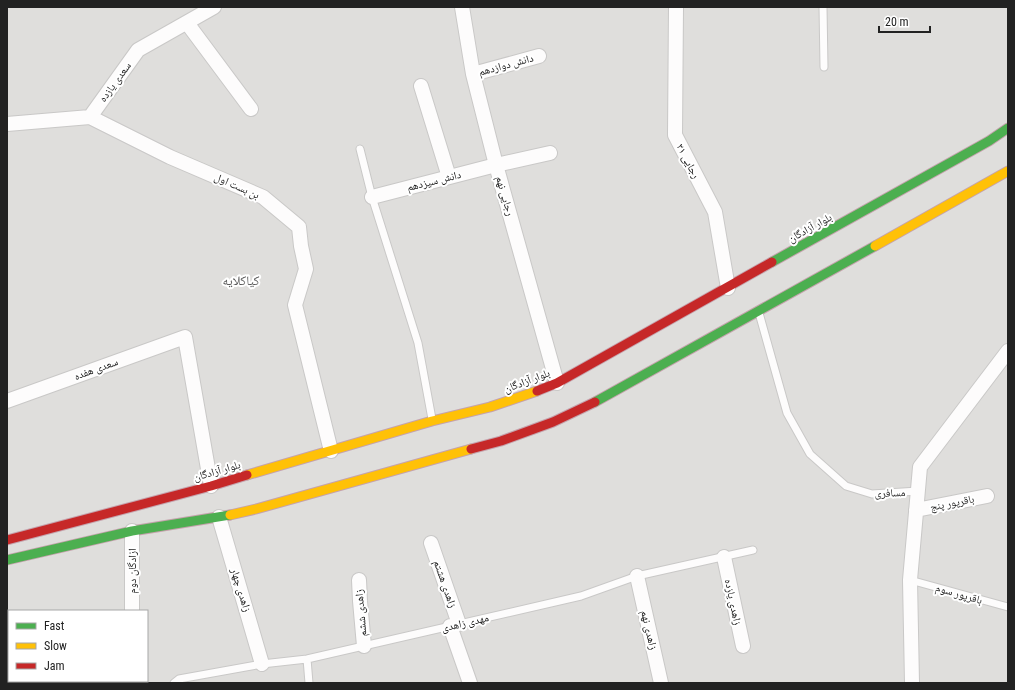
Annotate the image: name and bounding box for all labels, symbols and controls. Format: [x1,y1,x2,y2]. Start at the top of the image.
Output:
scale bar [879,8,930,34]
text: 20 m [885,15,909,29]
street label: دانش دوازدهم [477,51,536,80]
street label: سعدی یازده [96,59,134,105]
street label: رجایی ۲۱ [673,141,703,181]
street label: دانش سیزدهم [405,168,463,195]
street label: بن بست اول [212,170,262,202]
street label: رجایی نهم [492,175,517,218]
street label: بلوار آزادگان [786,211,834,245]
district label: کیاکلایه [222,273,260,288]
street label: سعدی هفده [72,355,120,383]
street label: بلوار آزادگان [502,366,552,396]
street label: بلوار آزادگان [192,458,242,484]
street label: مسافری [874,486,906,500]
street label: باقرپور پنج [929,492,975,514]
street label: ازادگان دوم [126,548,139,594]
street label: زاهدی هشتم [430,558,459,610]
street label: زاهدی چهار [228,566,254,614]
street label: زاهدی یازده [722,578,744,626]
street label: باقرپور سوم [934,581,984,607]
street label: زاهدی ششم [352,589,371,637]
street label: زاهدی نهم [637,609,660,651]
legend [8,610,148,682]
street label: مهدی زاهدی [440,611,490,635]
text: Fast [44,619,65,633]
text: Slow [44,639,67,653]
text: Jam [44,659,65,673]

